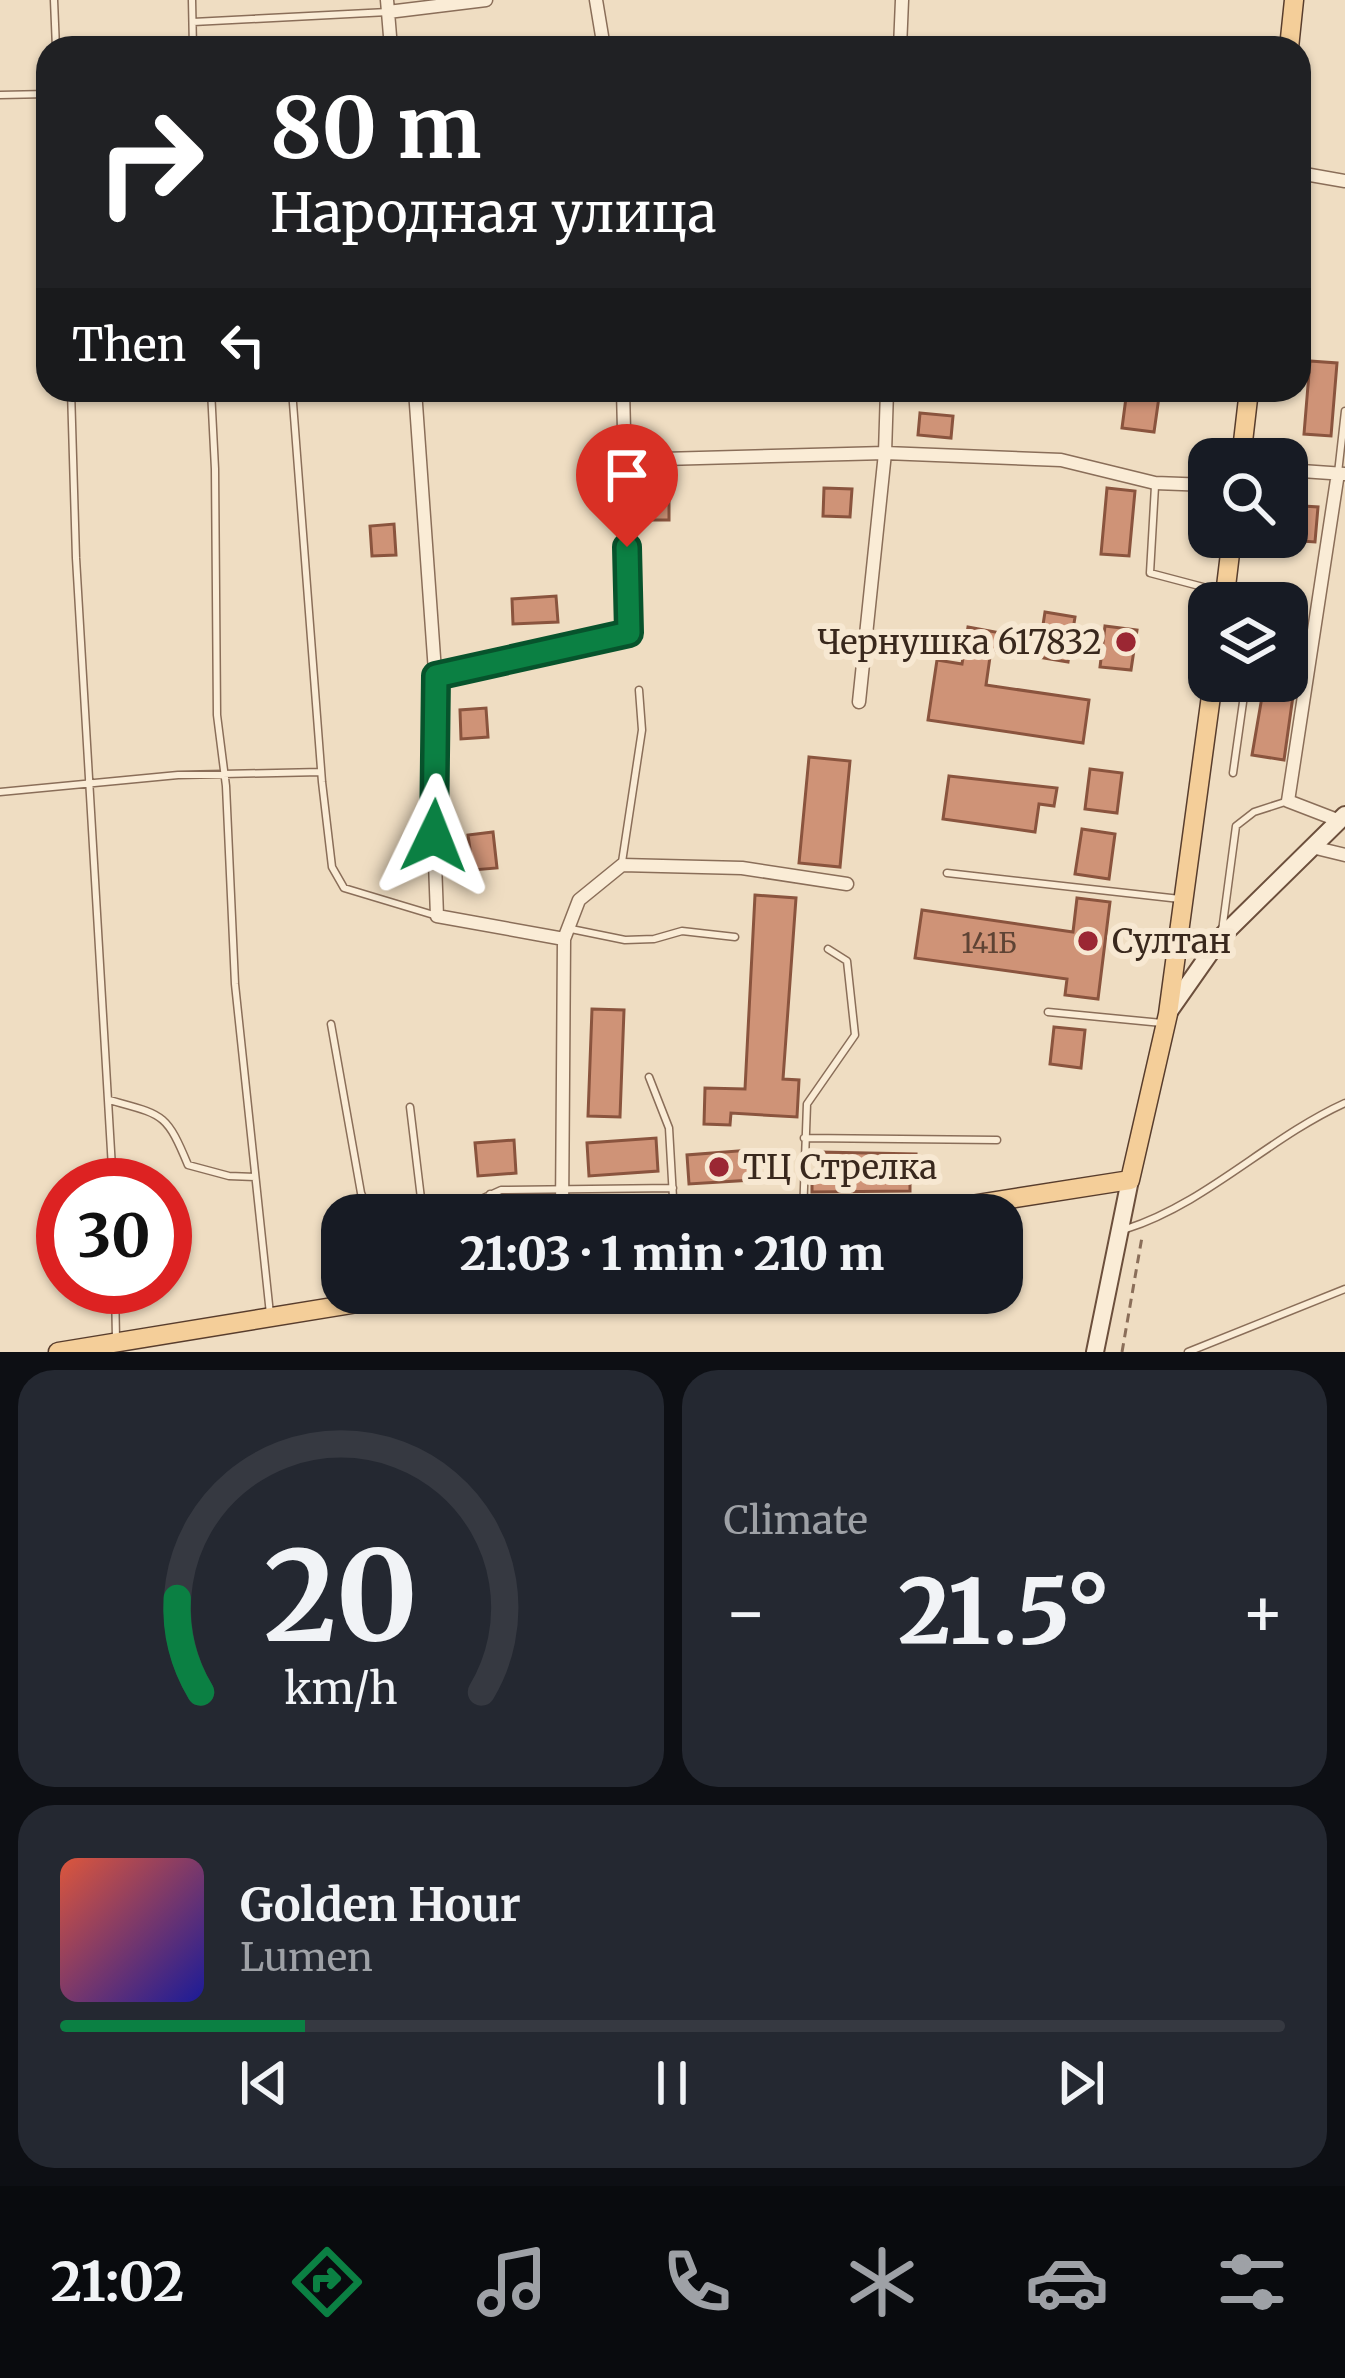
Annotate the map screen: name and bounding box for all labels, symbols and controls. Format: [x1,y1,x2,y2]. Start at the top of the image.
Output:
text: 80 m [270,75,482,181]
icon: right [72,84,228,240]
text: Народная улица [270,179,717,247]
icon: left [210,312,276,378]
text: Then [72,317,186,373]
pin [576,424,678,547]
map controls [1188,438,1308,702]
button: search [1188,438,1308,558]
icon: arrive [594,442,660,508]
button: layers [1188,582,1308,702]
place label: Чернушка 617832 [817,622,1102,663]
marker: Чернушка 617832 [1113,629,1139,655]
position arrow [371,773,497,899]
place label: Султан [1112,921,1231,962]
house number: 141Б [961,926,1017,960]
marker: Султан [1075,928,1101,954]
place label: ТЦ Стрелка [743,1147,937,1188]
marker: ТЦ Стрелка [706,1154,732,1180]
speed limit sign: 30 [36,1158,192,1314]
text: 21:03 · 1 min · 210 m [460,1226,884,1282]
text: Climate [724,1496,868,1545]
text: 20 [264,1518,418,1675]
text: 21.5° [898,1555,1111,1669]
text: − [724,1571,768,1654]
text: + [1241,1571,1285,1654]
text: km/h [284,1661,398,1715]
text: Golden Hour [240,1877,521,1933]
text: Lumen [240,1933,373,1982]
icon: previous [231,2050,297,2116]
icon: pause [639,2050,705,2116]
icon: next [1048,2050,1114,2116]
icon: directions [285,2240,369,2324]
icon: music [470,2240,554,2324]
icon: phone [655,2240,739,2324]
icon: climate [840,2240,924,2324]
icon: car [1025,2240,1109,2324]
icon: filters [1210,2240,1294,2324]
text: 21:02 [51,2248,184,2316]

